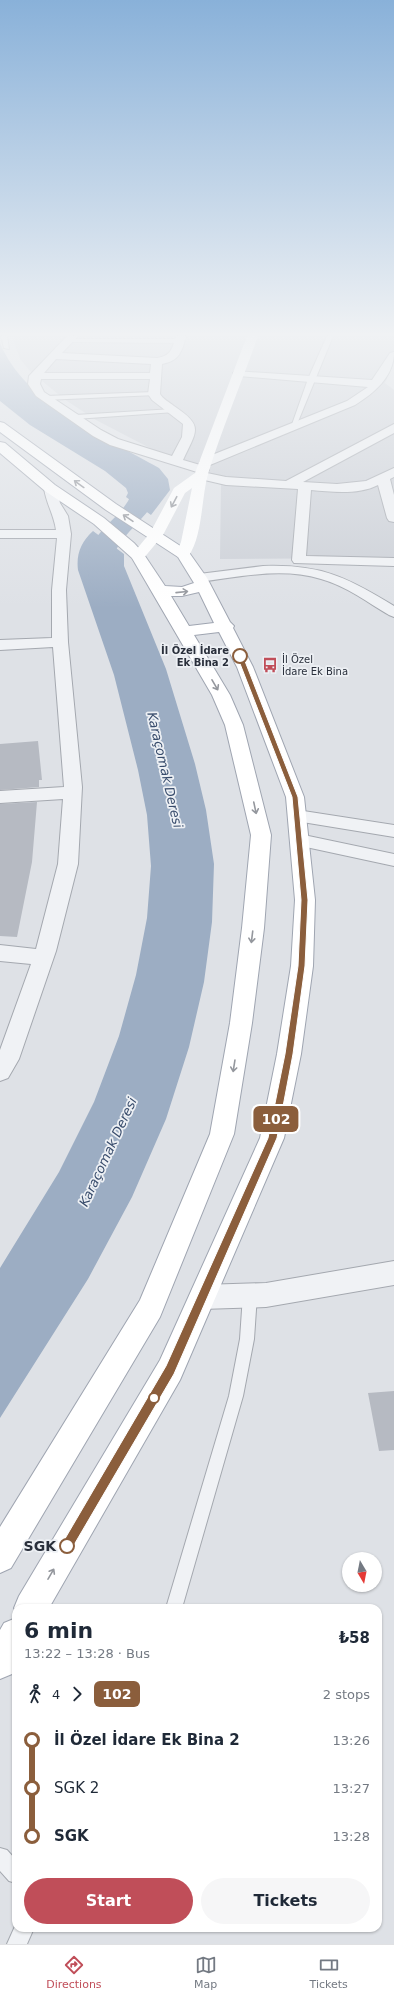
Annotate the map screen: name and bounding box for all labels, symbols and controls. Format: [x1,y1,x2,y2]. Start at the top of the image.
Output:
one-way arrow [74,480,85,488]
one-way arrow [169,496,177,508]
one-way arrow [123,514,134,522]
one-way arrow [175,588,188,595]
place label: İl Özel İdare Ek Bina 2 [161,643,229,668]
marker: İl Özel İdare Ek Bina 2 [232,648,248,664]
place label: İl Özel İdare Ek Bina [282,653,348,677]
bus stop icon: İl Özel İdare Ek Bina [261,656,279,674]
one-way arrow [212,679,220,691]
water label: Karaçomak Deresi [144,711,186,830]
one-way arrow [252,802,260,815]
one-way arrow [248,930,256,943]
one-way arrow [230,1059,238,1072]
water label: Karaçomak Deresi [76,1095,140,1209]
line badge: 102 [253,1106,299,1132]
text: 102 [261,1111,291,1127]
unlabelled marker [148,1392,160,1404]
place label: SGK [24,1538,57,1554]
marker: SGK [59,1538,75,1554]
north arrow [342,1552,382,1592]
map controls [342,1552,382,1592]
one-way arrow [48,1568,56,1580]
text: 6 min [24,1618,93,1643]
text: ₺58 [339,1629,370,1647]
text: 13:22 – 13:28 · Bus [24,1646,150,1661]
icon: walk [24,1683,46,1705]
icon: forward [66,1683,88,1705]
text: 102 [102,1686,132,1702]
text: 4 [52,1687,60,1702]
text: 2 stops [323,1687,370,1702]
text: İl Özel İdare Ek Bina 2 [54,1731,240,1749]
text: 13:26 [333,1733,370,1748]
text: SGK 2 [54,1779,99,1797]
text: 13:27 [333,1781,370,1796]
text: SGK [54,1827,89,1845]
text: 13:28 [333,1829,370,1844]
button: Start [24,1878,193,1924]
button: Tickets [201,1878,370,1924]
tab: Directions [46,1954,102,1991]
tab: Map [194,1954,217,1991]
tab: Tickets [310,1954,348,1991]

